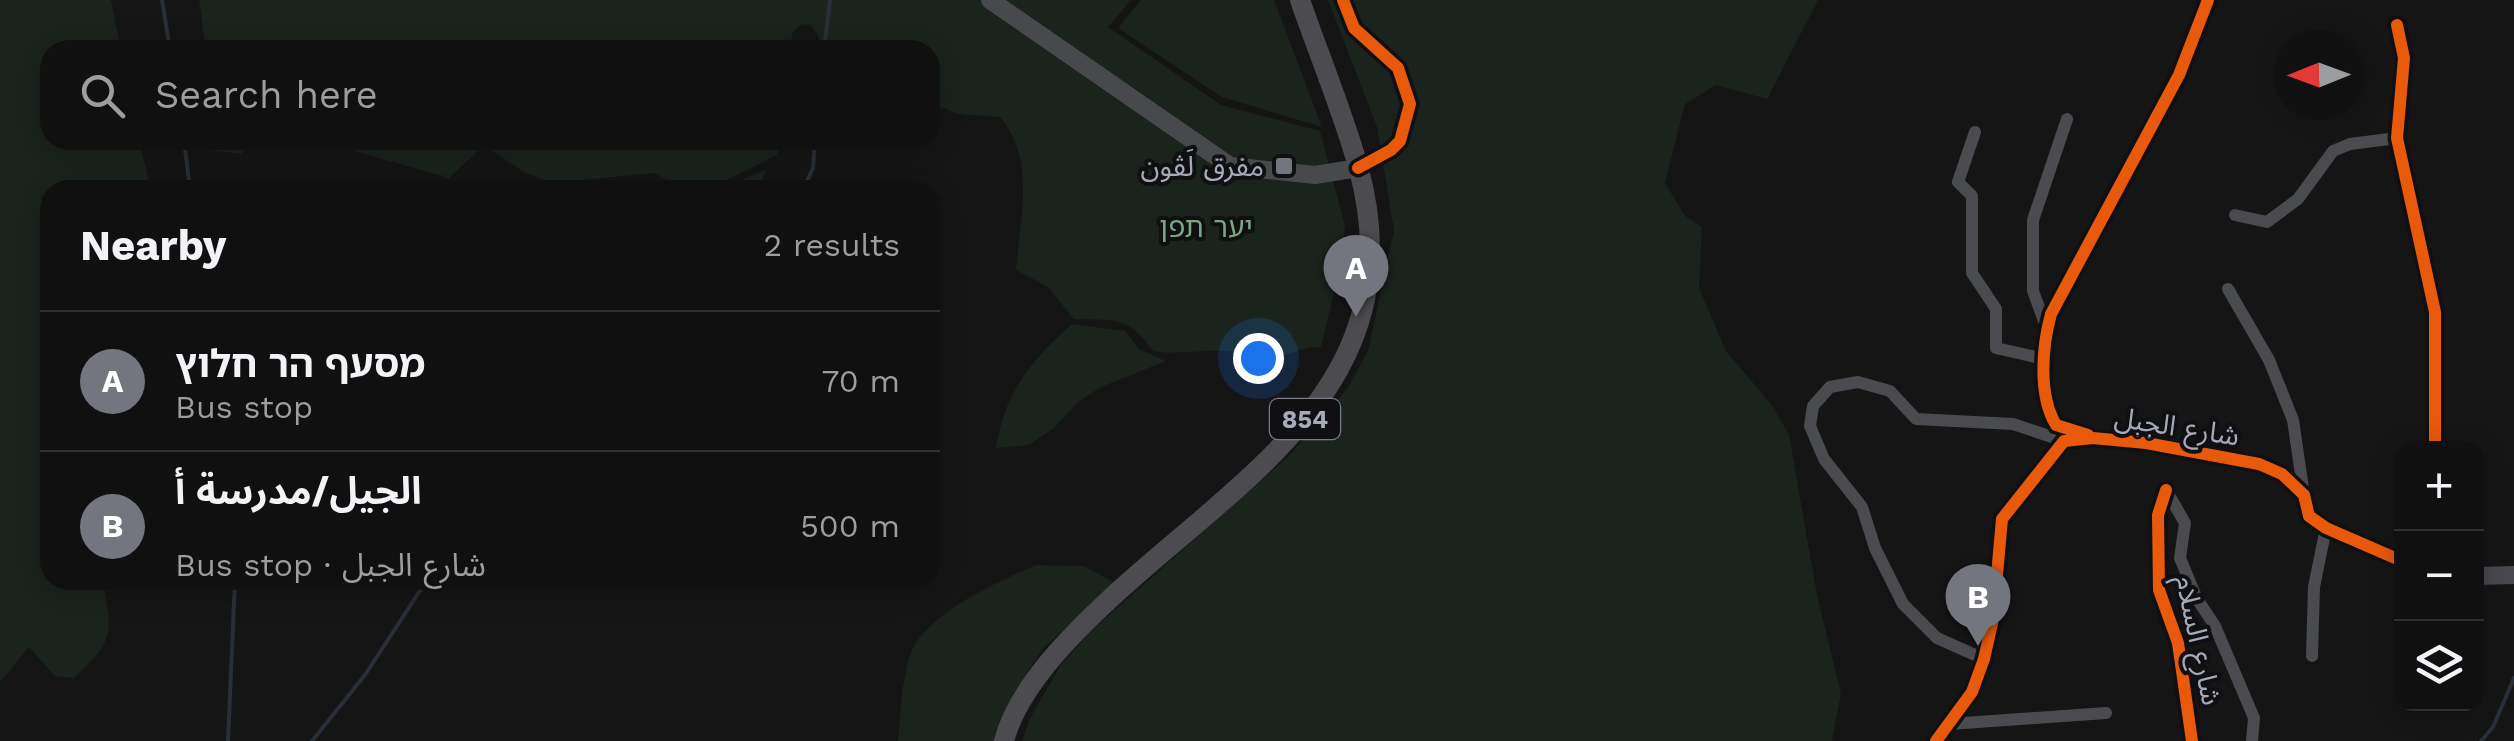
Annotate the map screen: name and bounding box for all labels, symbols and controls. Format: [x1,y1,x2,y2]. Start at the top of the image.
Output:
north arrow [2274,30,2364,120]
search box [40,40,940,150]
icon: search [75,68,130,123]
text: Search here [155,73,378,117]
place label: مفرق لَڤون [1140,148,1264,183]
marker: مفرق لَڤون [1273,155,1295,177]
park label: יער תפן [1159,211,1253,244]
text: Nearby [80,221,227,270]
text: 2 results [763,226,900,264]
pin: A [1324,234,1388,317]
your location [1233,333,1284,384]
text: מסעף הר חלוץ [175,342,425,386]
text: A [102,362,123,400]
text: 70 m [821,362,900,400]
text: Bus stop [175,388,313,426]
road number: 854 [1270,399,1340,439]
street label: شارع الجبل [2112,400,2242,457]
map controls [2394,441,2484,711]
button: + [2394,441,2484,531]
text: الجيل/مدرسة أ [175,469,422,513]
text: B [102,507,123,545]
text: 500 m [800,507,900,545]
button: − [2394,531,2484,621]
text: Bus stop · شارع الجبل [175,546,486,584]
pin: B [1946,564,2010,646]
street label: شارع السلام [2165,572,2228,709]
button: layers [2394,621,2484,711]

